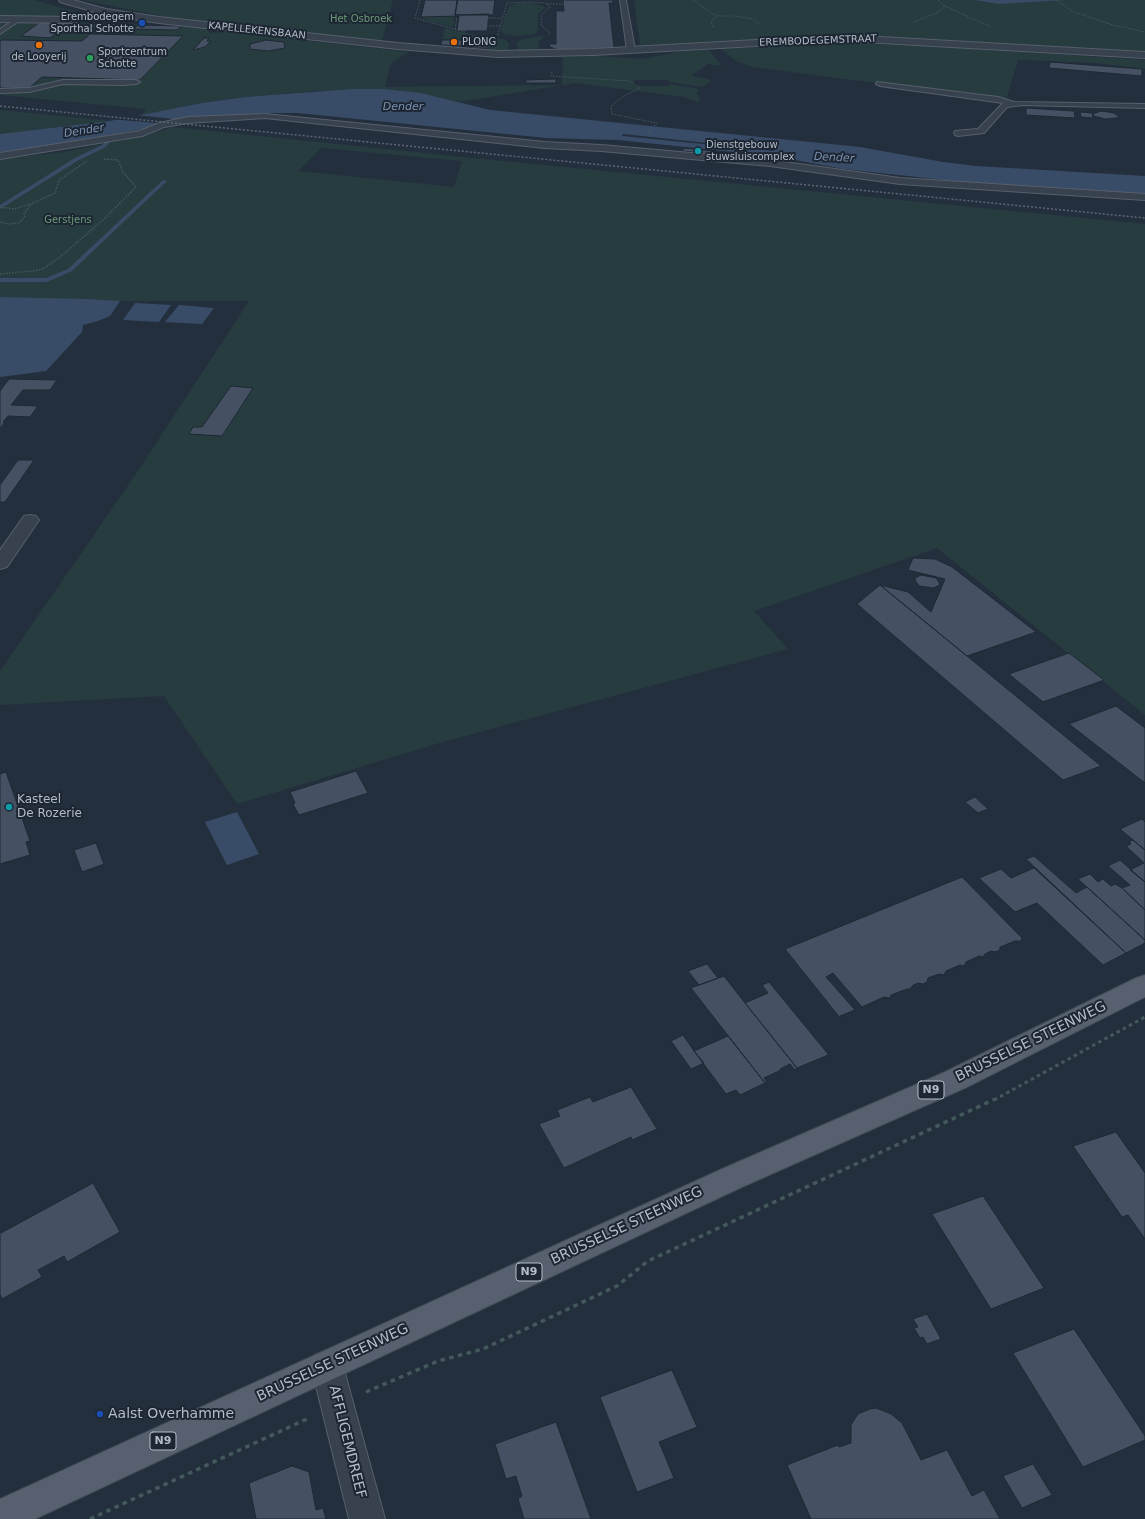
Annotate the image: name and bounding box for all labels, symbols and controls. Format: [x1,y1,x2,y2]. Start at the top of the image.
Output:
place label: Erembodegem Sporthal Schotte [50,11,134,34]
park label: Het Osbroek [330,13,392,25]
marker: Erembodegem Sporthal Schotte [137,18,147,28]
street label: KAPELLEKENSBAAN [208,20,306,42]
street label: EREMBODEGEMSTRAAT [759,33,877,49]
place label: PLONG [462,36,496,48]
marker: PLONG [449,37,459,47]
marker: de Looyerij [34,40,44,50]
place label: Sportcentrum Schotte [98,46,167,70]
place label: de Looyerij [11,51,67,63]
marker: Sportcentrum Schotte [85,53,95,63]
water label: Dender [383,100,423,114]
water label: Dender [63,121,105,141]
place label: Dienstgebouw stuwsluiscomplex [706,139,794,162]
marker: Dienstgebouw stuwsluiscomplex [693,146,703,156]
water label: Dender [813,150,855,166]
park label: Gerstjens [44,214,92,226]
place label: Kasteel De Rozerie [17,793,82,821]
marker: Kasteel De Rozerie [4,802,14,812]
street label: BRUSSELSE STEENWEG [953,998,1109,1086]
road number: N9 [918,1081,944,1099]
street label: BRUSSELSE STEENWEG [549,1183,705,1269]
road number: N9 [516,1263,542,1281]
street label: BRUSSELSE STEENWEG [255,1320,411,1406]
street label: AFFLIGEMDREEF [325,1384,369,1500]
place label: Aalst Overhamme [108,1406,234,1422]
marker: Aalst Overhamme [95,1409,105,1419]
road number: N9 [150,1432,176,1450]

